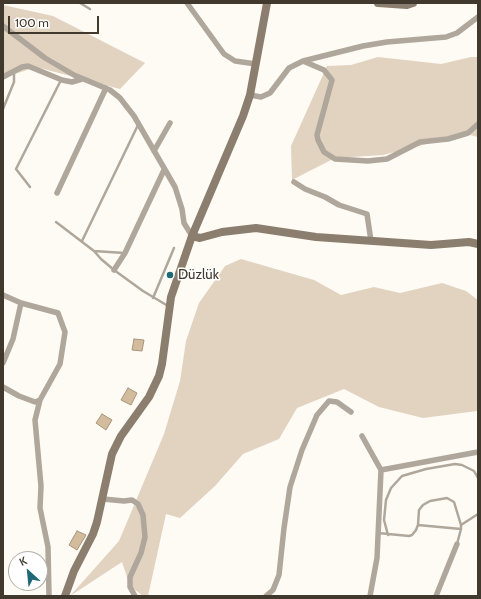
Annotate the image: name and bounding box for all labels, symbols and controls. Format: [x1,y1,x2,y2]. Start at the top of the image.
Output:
scale bar [10,8,101,34]
text: 100 m [15,15,49,30]
place label: Düzlük [178,267,219,283]
marker: Düzlük [165,270,175,280]
north arrow [8,551,48,591]
text: K [17,553,29,569]

